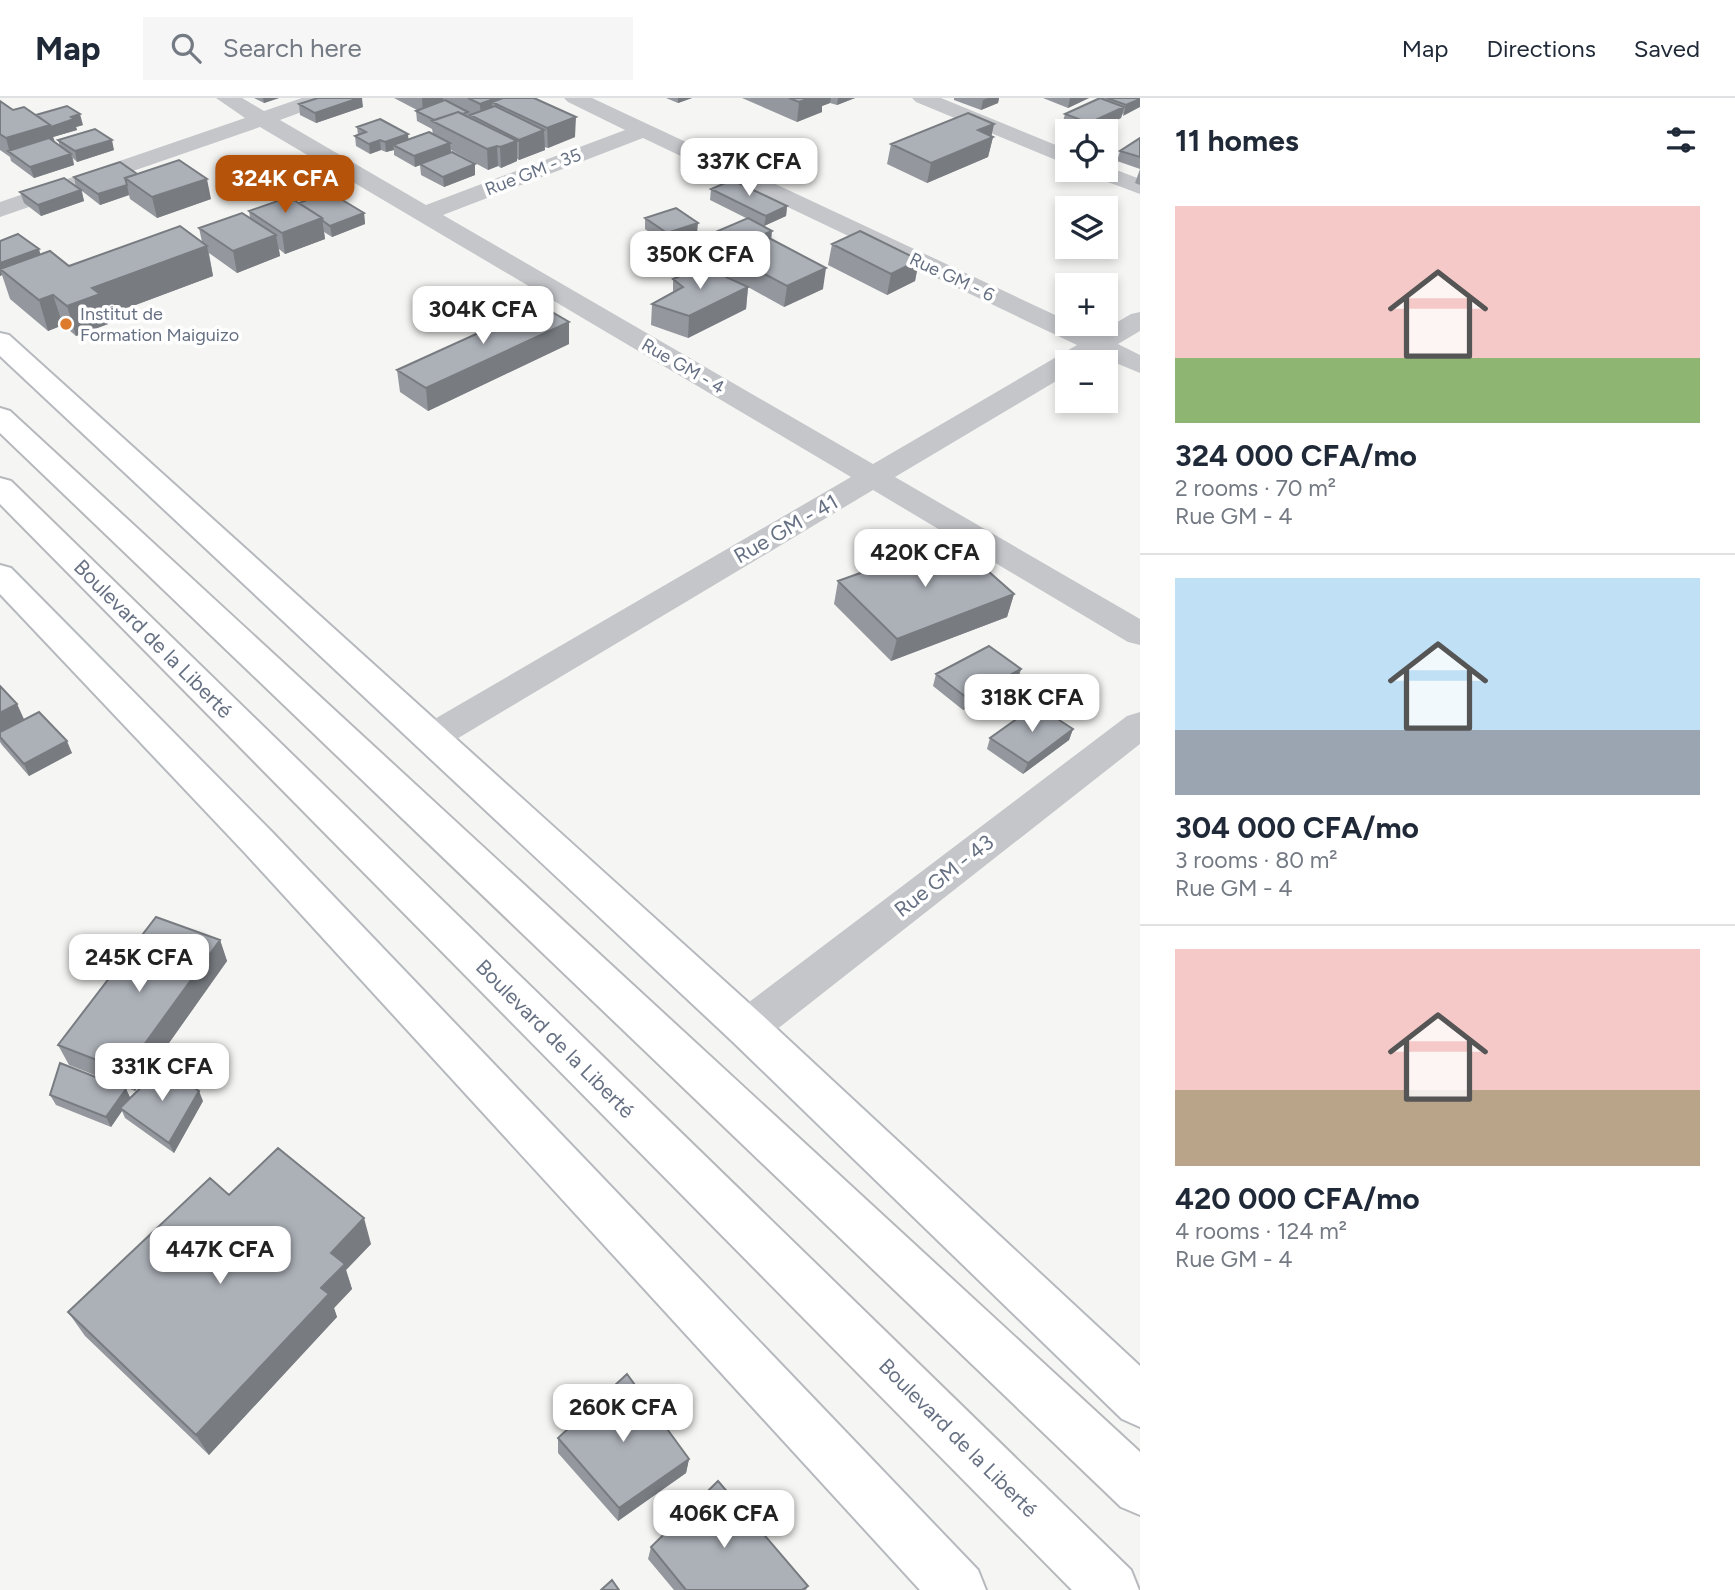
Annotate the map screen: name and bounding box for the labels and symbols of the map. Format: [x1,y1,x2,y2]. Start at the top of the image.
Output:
pin: 337K CFA [677,139,821,198]
street label: Rue GM - 35 [482,144,584,200]
pin: 324K CFA [213,156,357,215]
pin: 350K CFA [628,232,772,291]
street label: Rue GM - 6 [906,248,998,306]
pin: 304K CFA [411,286,555,346]
place label: Institut de Formation Maiguizo [80,303,239,346]
marker: Institut de Formation Maiguizo [58,316,74,332]
street label: Rue GM - 4 [638,333,728,399]
street label: Rue GM - 41 [729,489,842,568]
pin: 420K CFA [853,530,997,589]
street label: Boulevard de la Liberté [69,554,238,723]
pin: 318K CFA [960,674,1104,734]
street label: Rue GM - 43 [889,829,998,922]
pin: 245K CFA [67,934,211,994]
street label: Boulevard de la Liberté [471,954,640,1123]
pin: 331K CFA [90,1044,234,1103]
pin: 447K CFA [148,1226,292,1286]
street label: Boulevard de la Liberté [874,1353,1043,1522]
pin: 260K CFA [551,1384,695,1444]
pin: 406K CFA [652,1490,796,1550]

